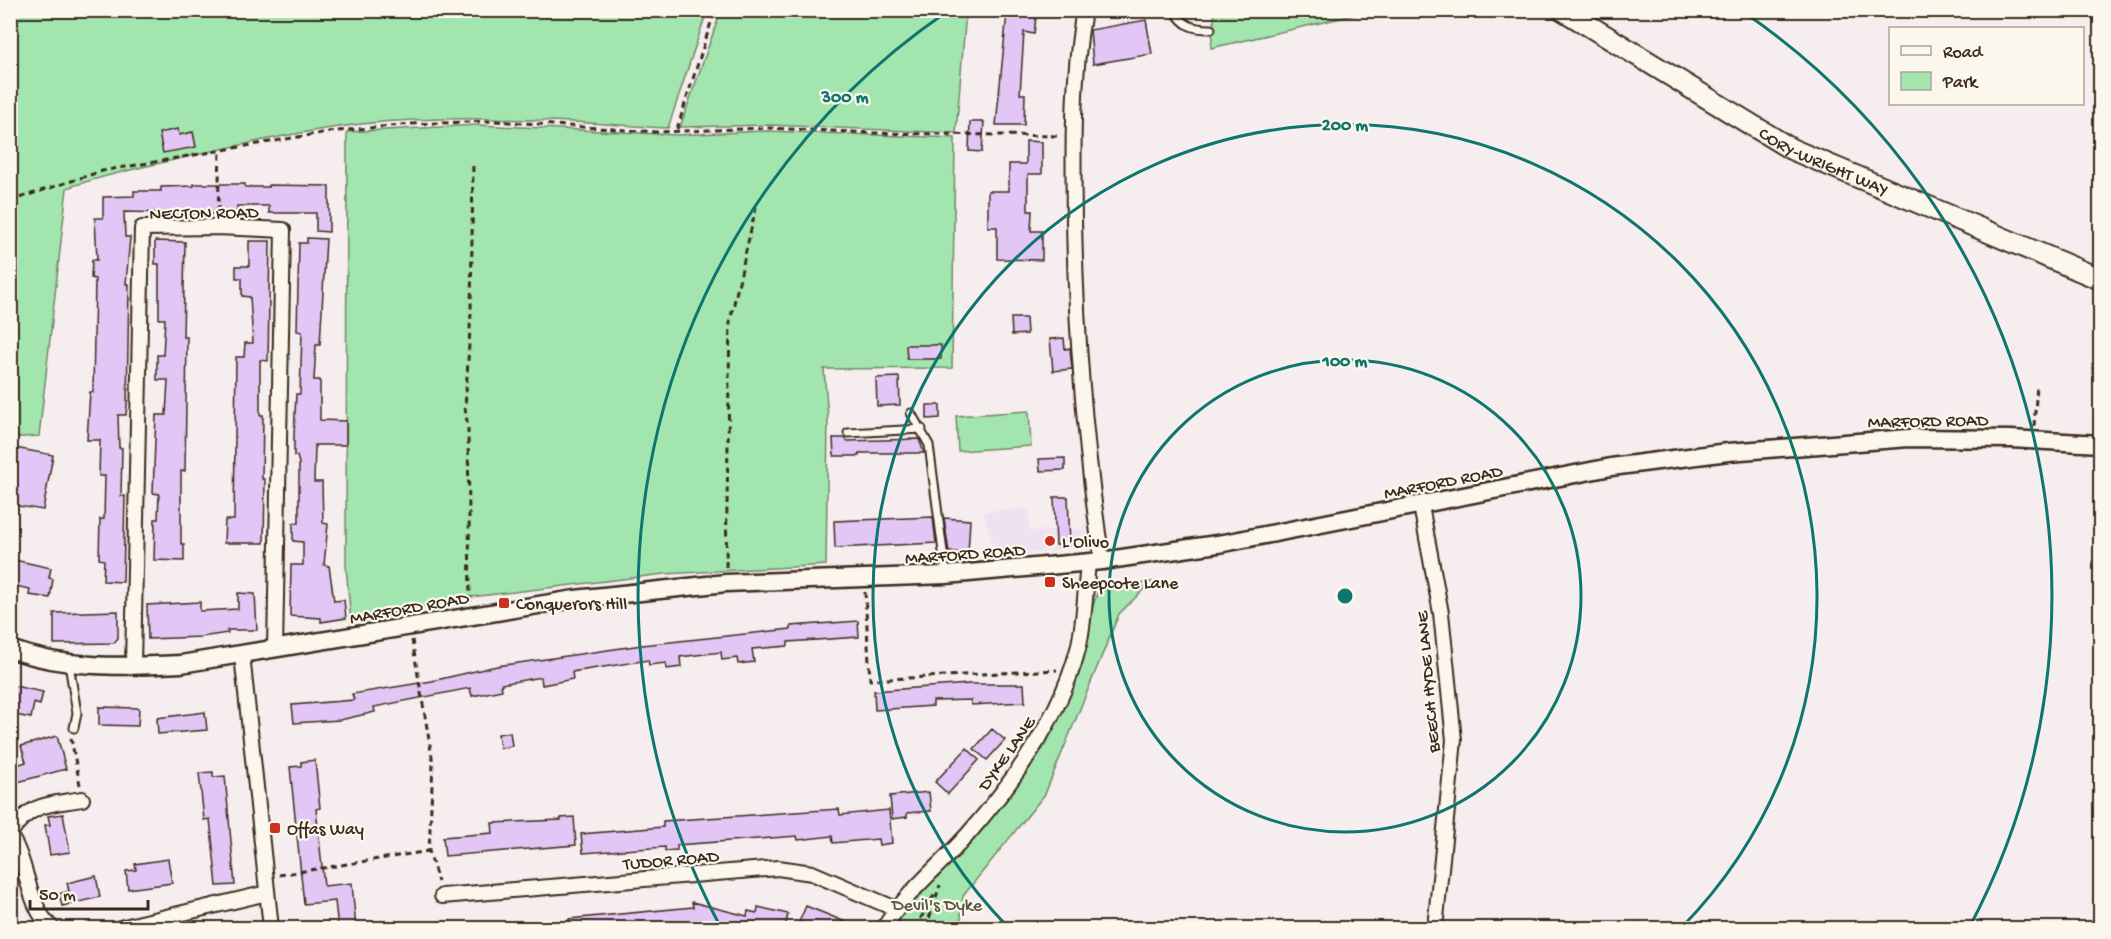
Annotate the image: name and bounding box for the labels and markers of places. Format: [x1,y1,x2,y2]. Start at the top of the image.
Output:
place label: L'Olivo [1062,533,1109,554]
marker: L'Olivo [1043,534,1057,548]
place label: Sheepcote Lane [1062,574,1179,595]
marker: Sheepcote Lane [1043,575,1057,589]
centre of rings [1335,586,1355,606]
place label: Conquerors Hill [516,595,627,616]
marker: Conquerors Hill [497,596,511,610]
place label: Offas Way [287,820,364,841]
marker: Offas Way [268,821,282,835]

